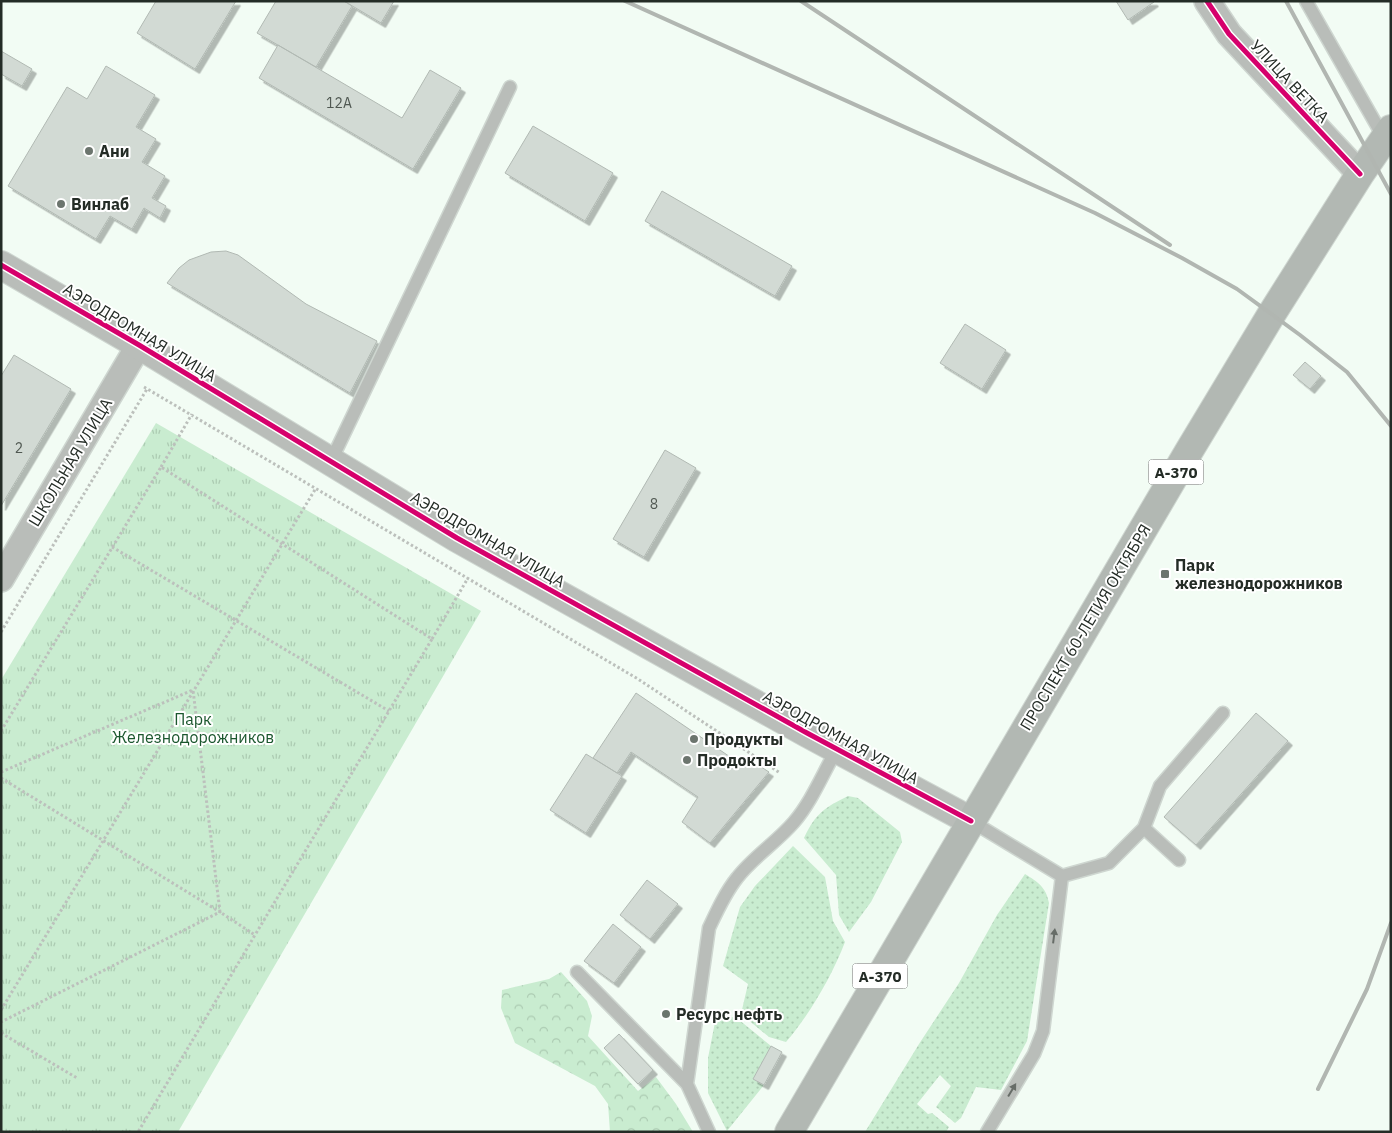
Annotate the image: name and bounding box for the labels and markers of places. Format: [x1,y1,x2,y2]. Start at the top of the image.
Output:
place label: Ани [99,141,130,161]
marker: Ани [83,145,95,157]
place label: Винлаб [71,194,129,214]
marker: Винлаб [55,198,67,210]
place label: Парк железнодорожников [1175,555,1343,593]
marker: Парк железнодорожников [1159,568,1171,580]
place label: Продукты [704,729,783,749]
marker: Продукты [688,733,700,745]
place label: Продокты [697,750,777,770]
marker: Продокты [681,754,693,766]
place label: Ресурс нефть [676,1004,782,1024]
marker: Ресурс нефть [660,1008,672,1020]

